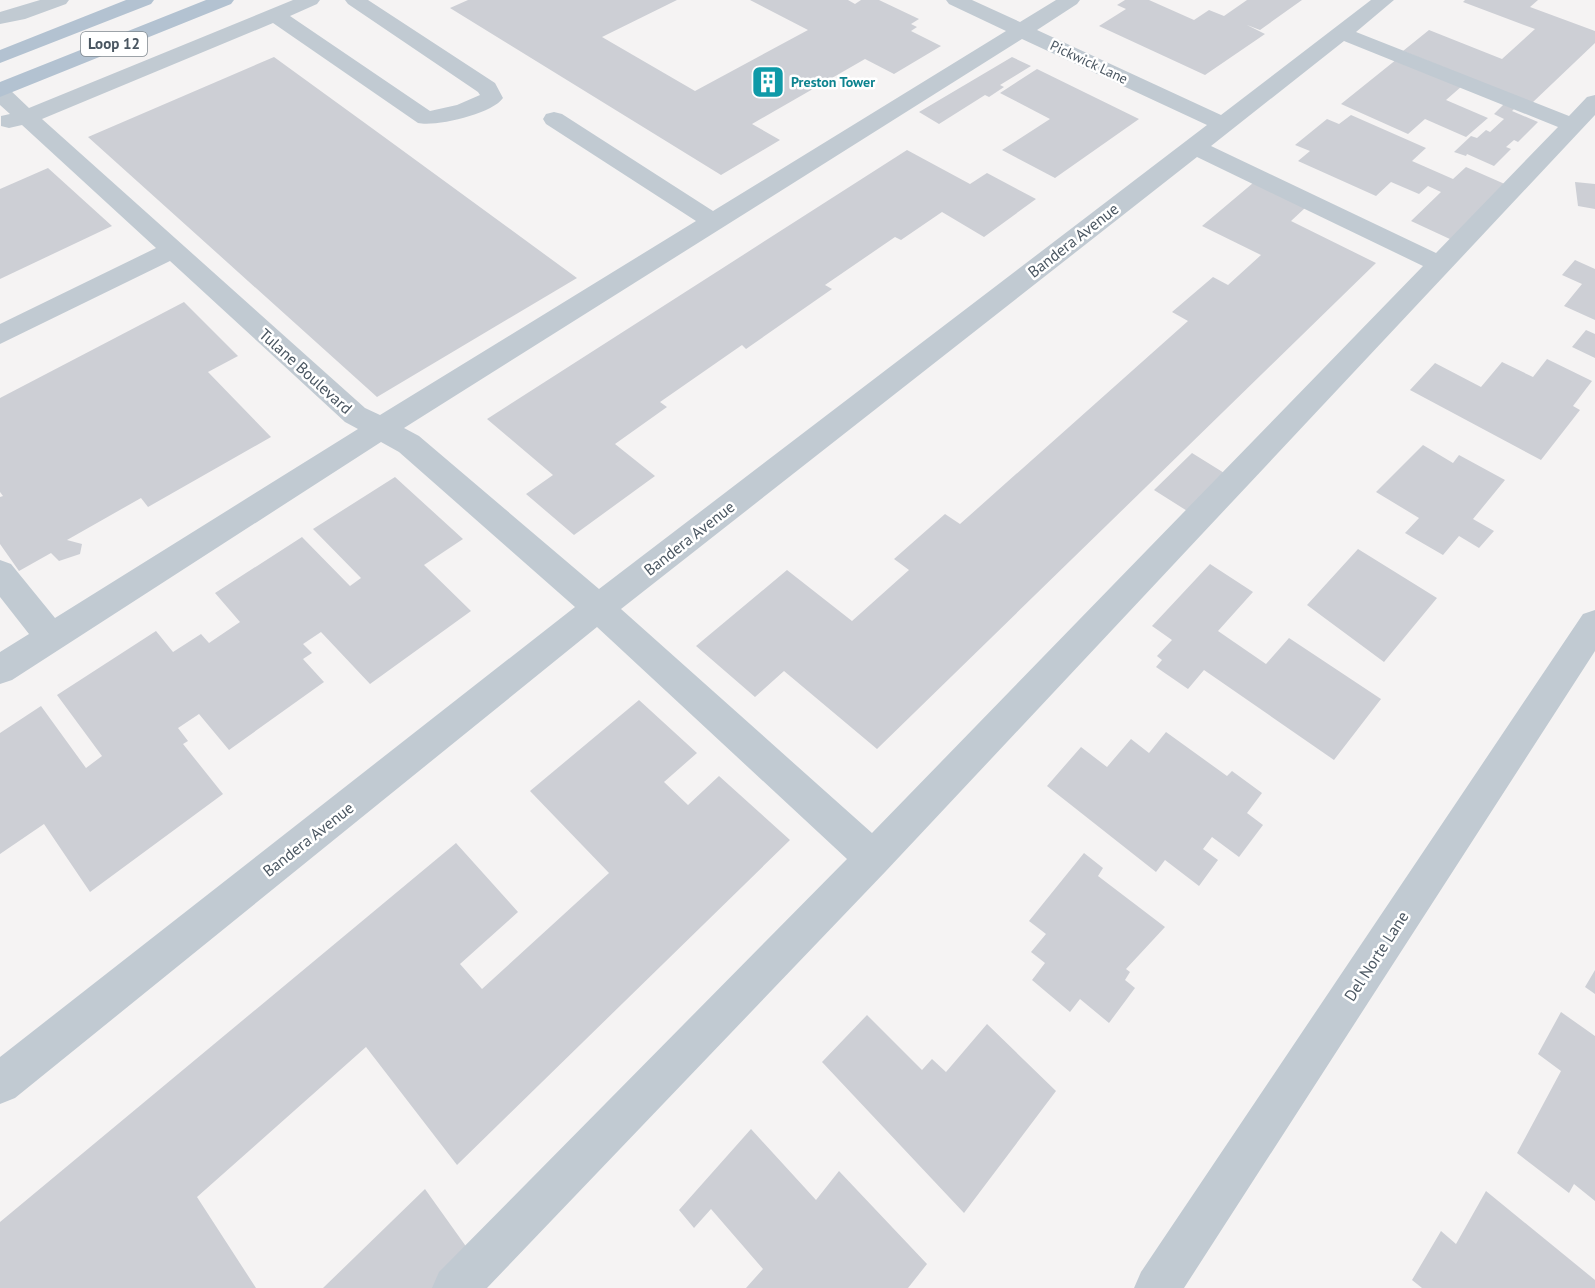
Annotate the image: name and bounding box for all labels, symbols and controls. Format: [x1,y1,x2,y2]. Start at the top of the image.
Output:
road number: Loop 12 [81,32,147,56]
street label: Pickwick Lane [1047,36,1131,88]
building icon: Preston Tower [750,64,786,100]
place label: Preston Tower [791,73,875,91]
street label: Bandera Avenue [1024,198,1122,282]
street label: Tulane Boulevard [255,324,357,418]
street label: Bandera Avenue [640,496,738,580]
street label: Bandera Avenue [259,797,357,881]
street label: Del Norte Lane [1340,907,1412,1005]

